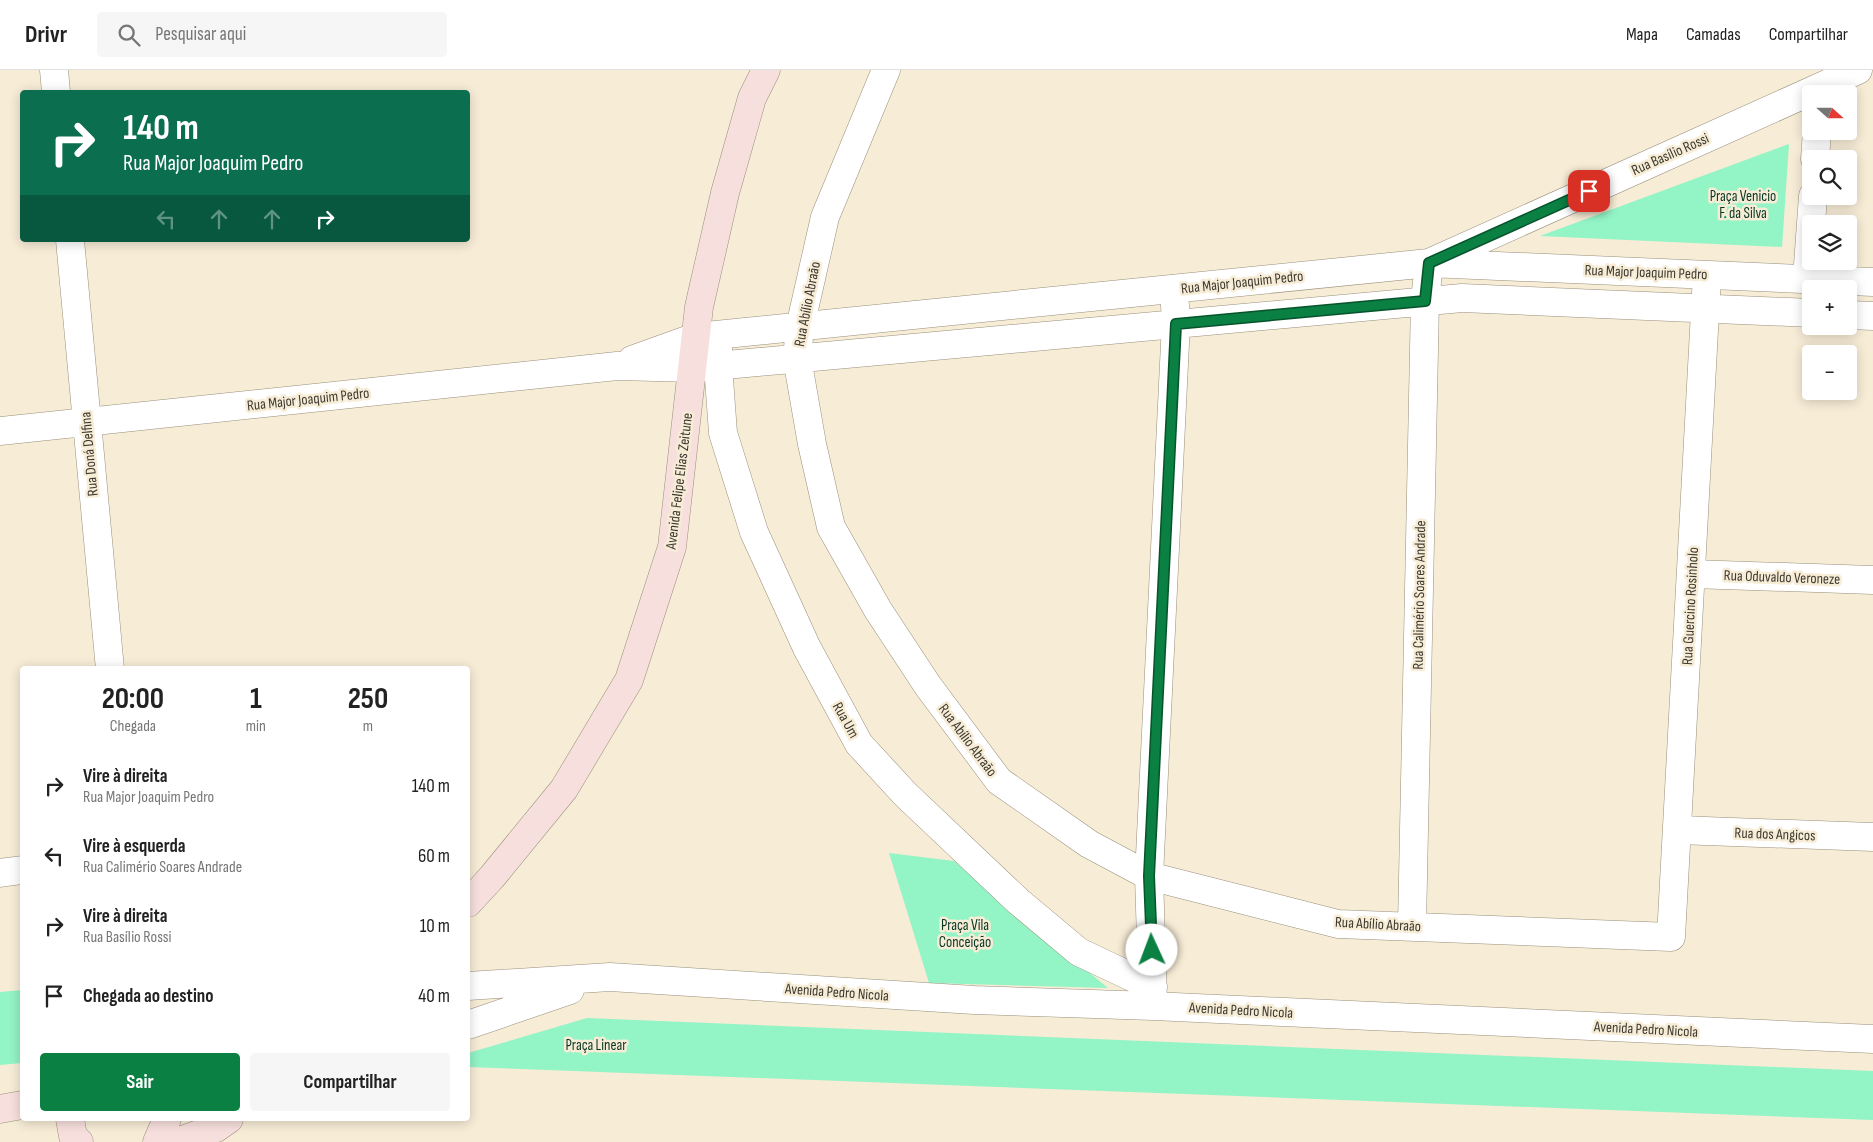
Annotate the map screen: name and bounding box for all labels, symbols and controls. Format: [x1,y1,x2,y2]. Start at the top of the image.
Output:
search box [97,12,447,57]
text: Drivr [25,20,67,49]
icon: search [115,21,143,49]
text: Pesquisar aqui [155,23,246,46]
text: Mapa [1626,24,1658,45]
text: Camadas [1686,24,1741,45]
text: Compartilhar [1769,24,1848,45]
north arrow [1802,85,1858,140]
map controls [1802,85,1857,400]
text: 140 m [123,107,199,150]
icon: right [40,110,105,175]
street label: Rua Basílio Rossi [1628,129,1712,180]
text: Rua Major Joaquim Pedro [123,150,303,177]
button: search [1802,150,1857,205]
pin [1568,170,1610,212]
icon: arrive [1575,177,1603,205]
park label: Praça Venicio F. da Silva [1710,187,1776,223]
icon: left [152,205,180,233]
icon: ahead [205,205,233,233]
icon: ahead [258,205,286,233]
icon: right [311,205,339,233]
button: layers [1802,215,1857,270]
street label: Rua Abílio Abraão [790,260,825,348]
street label: Rua Major Joaquim Pedro [1584,261,1708,284]
street label: Rua Major Joaquim Pedro [1180,267,1304,298]
button: + [1802,280,1857,335]
button: − [1802,345,1857,400]
street label: Rua Major Joaquim Pedro [246,384,370,415]
street label: Rua Doná Delfina [76,411,103,497]
street label: Avenida Felipe Elias Zeitune [662,412,697,551]
street label: Rua Calimério Soares Andrade [1409,520,1430,670]
street label: Rua Guercino Rosinholo [1678,546,1703,666]
street label: Rua Oduvaldo Veroneze [1723,566,1841,589]
text: 20:00 [102,681,164,717]
text: 1 [250,681,262,717]
text: 250 [348,681,388,717]
street label: Rua Um [828,699,863,742]
street label: Rua Abílio Abraão [934,700,1001,780]
text: Chegada [110,717,156,736]
text: min [246,717,266,736]
text: m [363,717,373,736]
text: Vire à direita [83,765,167,788]
icon: right [40,772,68,800]
text: 140 m [412,775,450,798]
text: Rua Major Joaquim Pedro [83,788,214,807]
street label: Rua dos Angicos [1734,824,1816,845]
text: Vire à esquerda [83,835,185,858]
icon: left [40,842,68,870]
text: 60 m [418,845,450,868]
text: Rua Calimério Soares Andrade [83,858,242,877]
text: Vire à direita [83,905,167,928]
icon: right [40,912,68,940]
street label: Rua Abílio Abraão [1334,913,1422,936]
text: 10 m [420,915,450,938]
park label: Praça Vila Conceição [939,916,991,952]
position arrow [1125,923,1177,975]
text: Rua Basílio Rossi [83,928,171,947]
street label: Avenida Pedro Nicola [783,979,890,1006]
icon: arrive [40,982,68,1010]
text: Chegada ao destino [83,985,213,1008]
text: 40 m [418,985,450,1008]
street label: Avenida Pedro Nicola [1188,998,1294,1023]
street label: Avenida Pedro Nicola [1593,1017,1699,1042]
park label: Praça Linear [565,1036,627,1055]
button: Sair [40,1053,240,1111]
button: Compartilhar [250,1053,450,1111]

